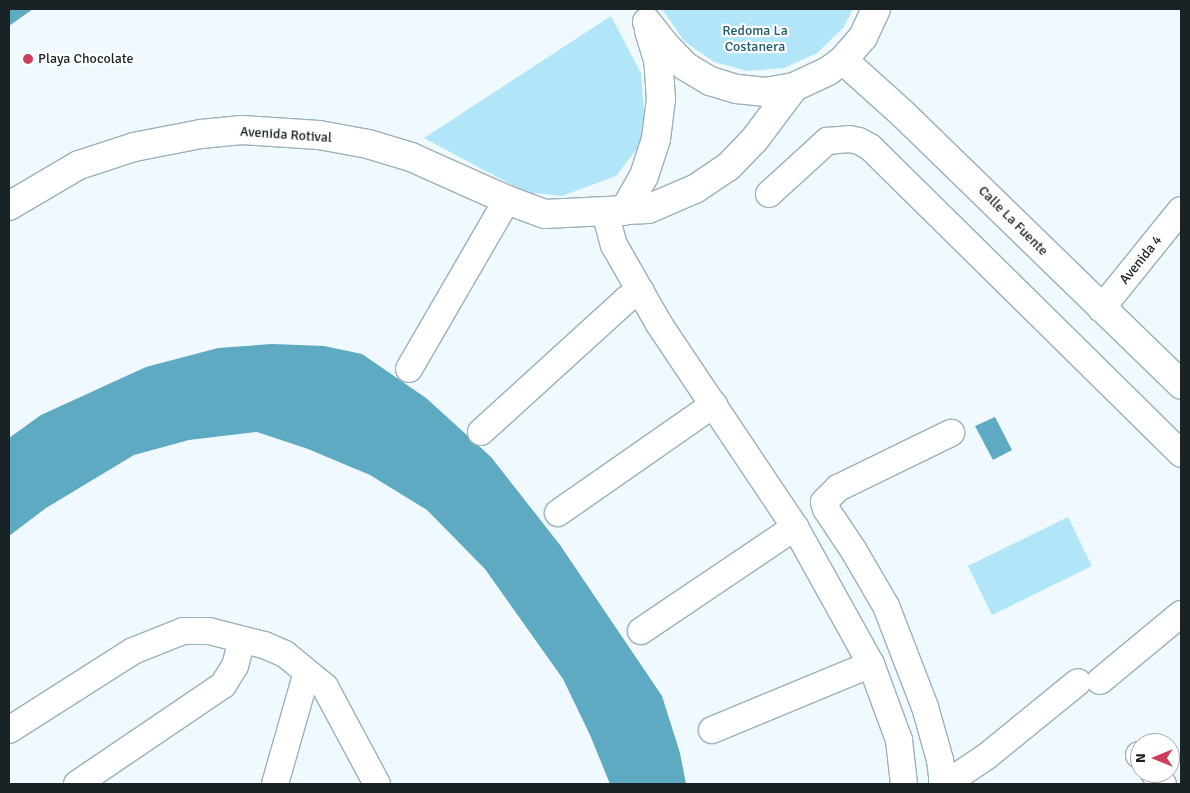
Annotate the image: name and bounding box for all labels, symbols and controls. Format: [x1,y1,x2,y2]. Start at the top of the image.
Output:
park label: Redoma La Costanera [722,23,788,56]
place label: Playa Chocolate [38,51,134,67]
marker: Playa Chocolate [22,53,34,65]
street label: Avenida Rotival [239,123,333,147]
street label: Calle La Fuente [975,183,1051,259]
street label: Avenida 4 [1116,232,1166,288]
north arrow [1130,733,1180,783]
text: N [1132,753,1149,763]

